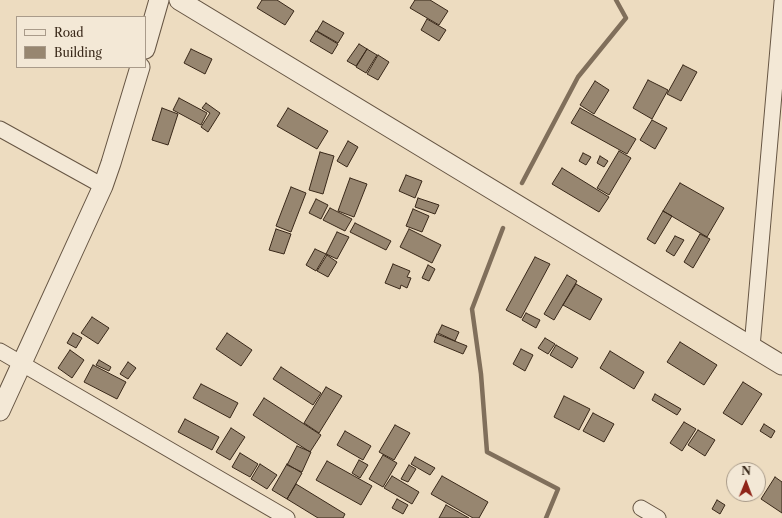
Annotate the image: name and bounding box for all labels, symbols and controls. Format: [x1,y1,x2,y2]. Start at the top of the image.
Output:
legend [16,16,146,68]
text: Road [54,25,84,40]
text: Building [54,45,102,60]
north arrow [726,462,766,502]
text: N [741,464,751,478]

